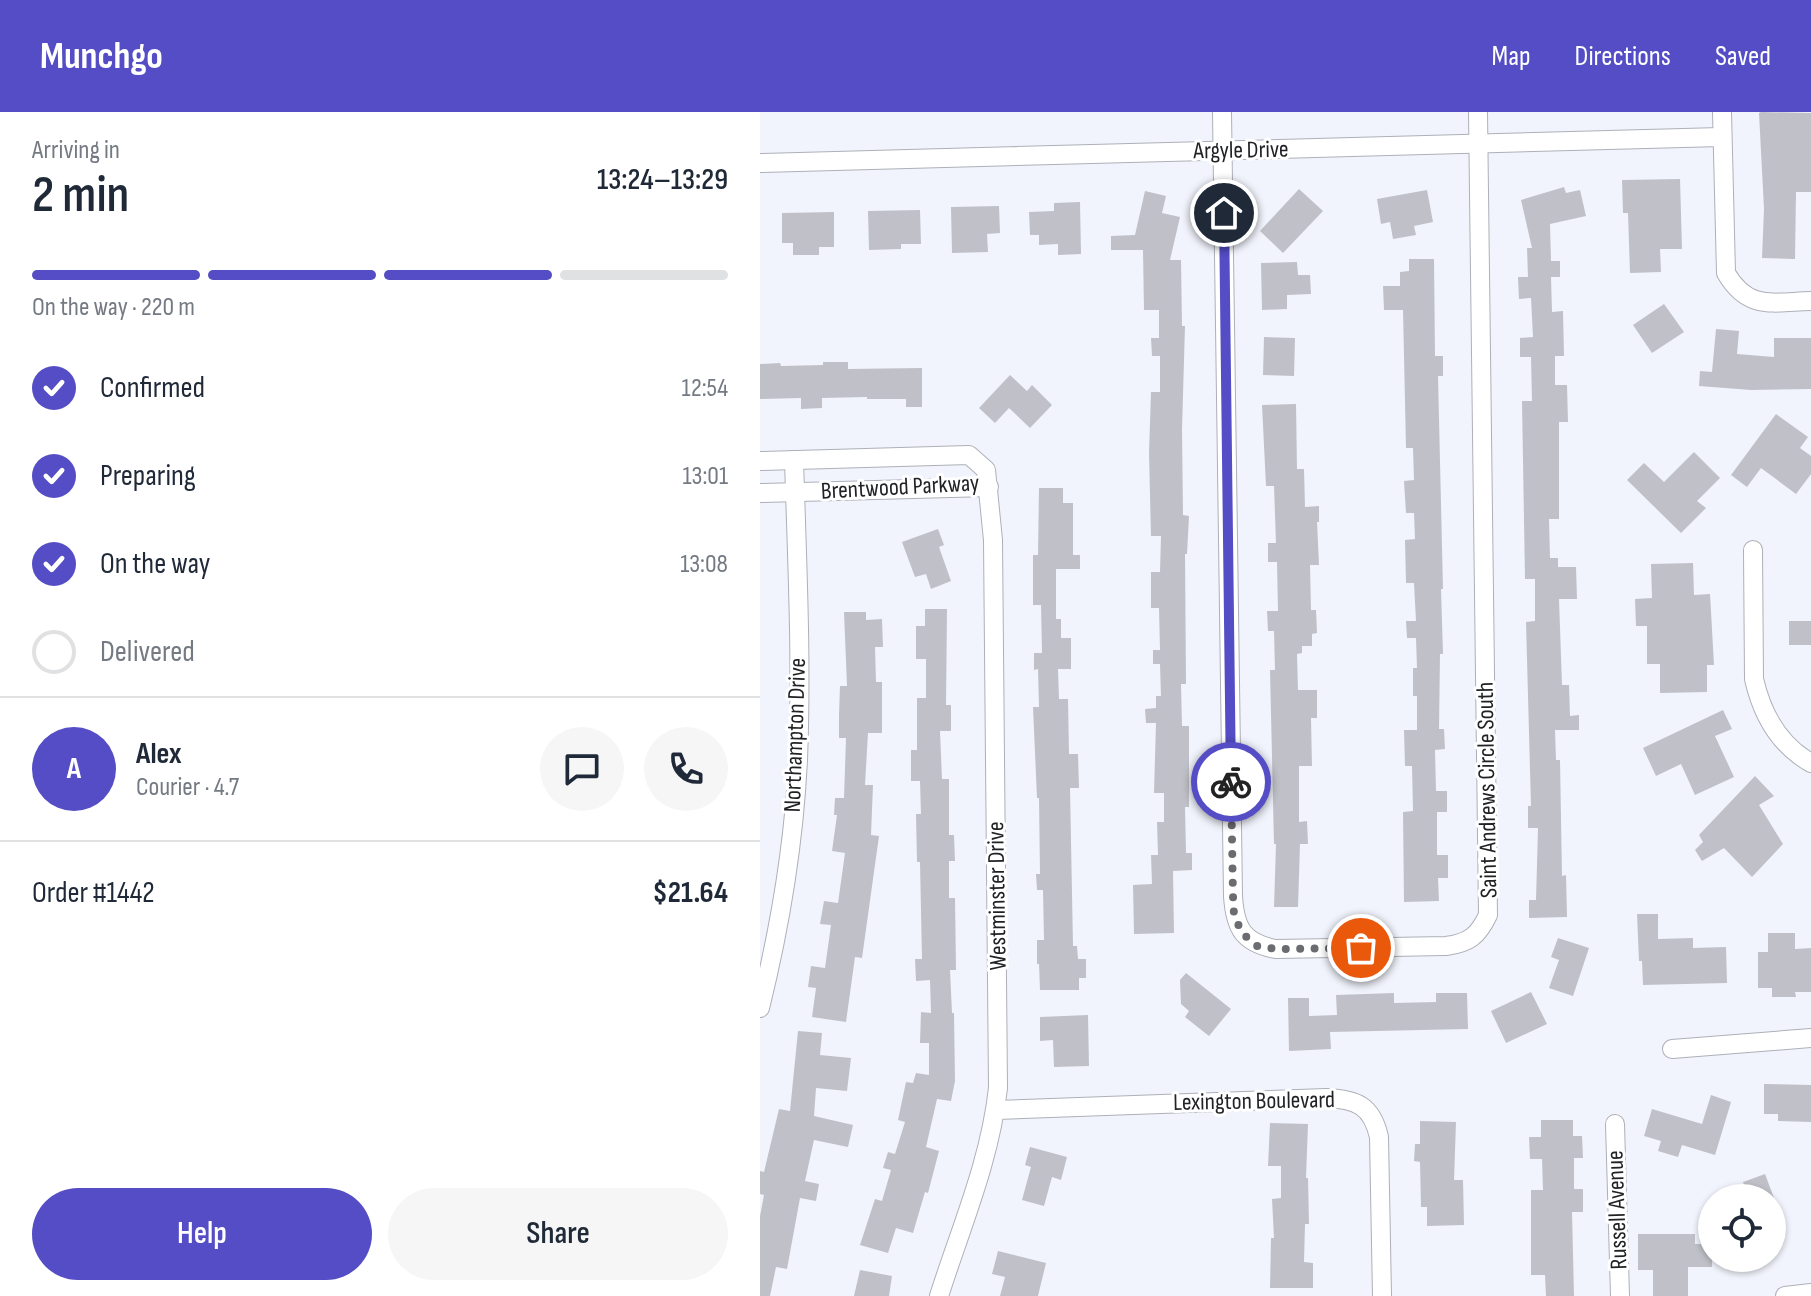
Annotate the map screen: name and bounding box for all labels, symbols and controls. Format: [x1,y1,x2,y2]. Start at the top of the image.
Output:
text: Munchgo [40,34,163,79]
text: Map [1492,40,1531,73]
text: Directions [1575,40,1671,73]
text: Saved [1715,40,1771,73]
text: Arriving in [32,135,120,166]
street label: Argyle Drive [1192,135,1289,165]
text: 13:24–13:29 [597,162,728,198]
text: 2 min [32,164,129,227]
pin [1190,179,1258,247]
icon: home [1202,191,1246,235]
text: On the way · 220 m [32,292,195,323]
icon: check [32,366,76,410]
text: Confirmed [100,370,205,406]
text: 12:54 [682,373,728,404]
icon: check [32,454,76,498]
text: Preparing [100,458,196,494]
text: 13:01 [682,461,728,492]
street label: Brentwood Parkway [820,468,980,506]
icon: check [32,542,76,586]
text: On the way [100,546,210,582]
text: 13:08 [680,549,728,580]
text: Delivered [100,634,195,670]
street label: Northampton Drive [778,657,812,813]
street label: Saint Andrews Circle South [1471,681,1503,899]
button: chat [540,727,624,811]
button: phone [644,727,728,811]
text: Alex [136,736,182,772]
courier [1191,742,1271,822]
text: A [67,751,81,787]
icon: bike [1209,760,1253,804]
text: Courier · 4.7 [136,772,239,803]
street label: Westminster Drive [981,821,1013,971]
text: Order #1442 [32,875,155,911]
text: $21.64 [652,875,728,911]
pin [1327,914,1395,982]
icon: bag [1339,926,1383,970]
street label: Lexington Boulevard [1173,1085,1335,1117]
street label: Russell Avenue [1600,1150,1634,1270]
map controls [1698,1184,1786,1272]
button: locate [1698,1184,1786,1272]
button: Help [32,1188,372,1280]
button: Share [388,1188,728,1280]

